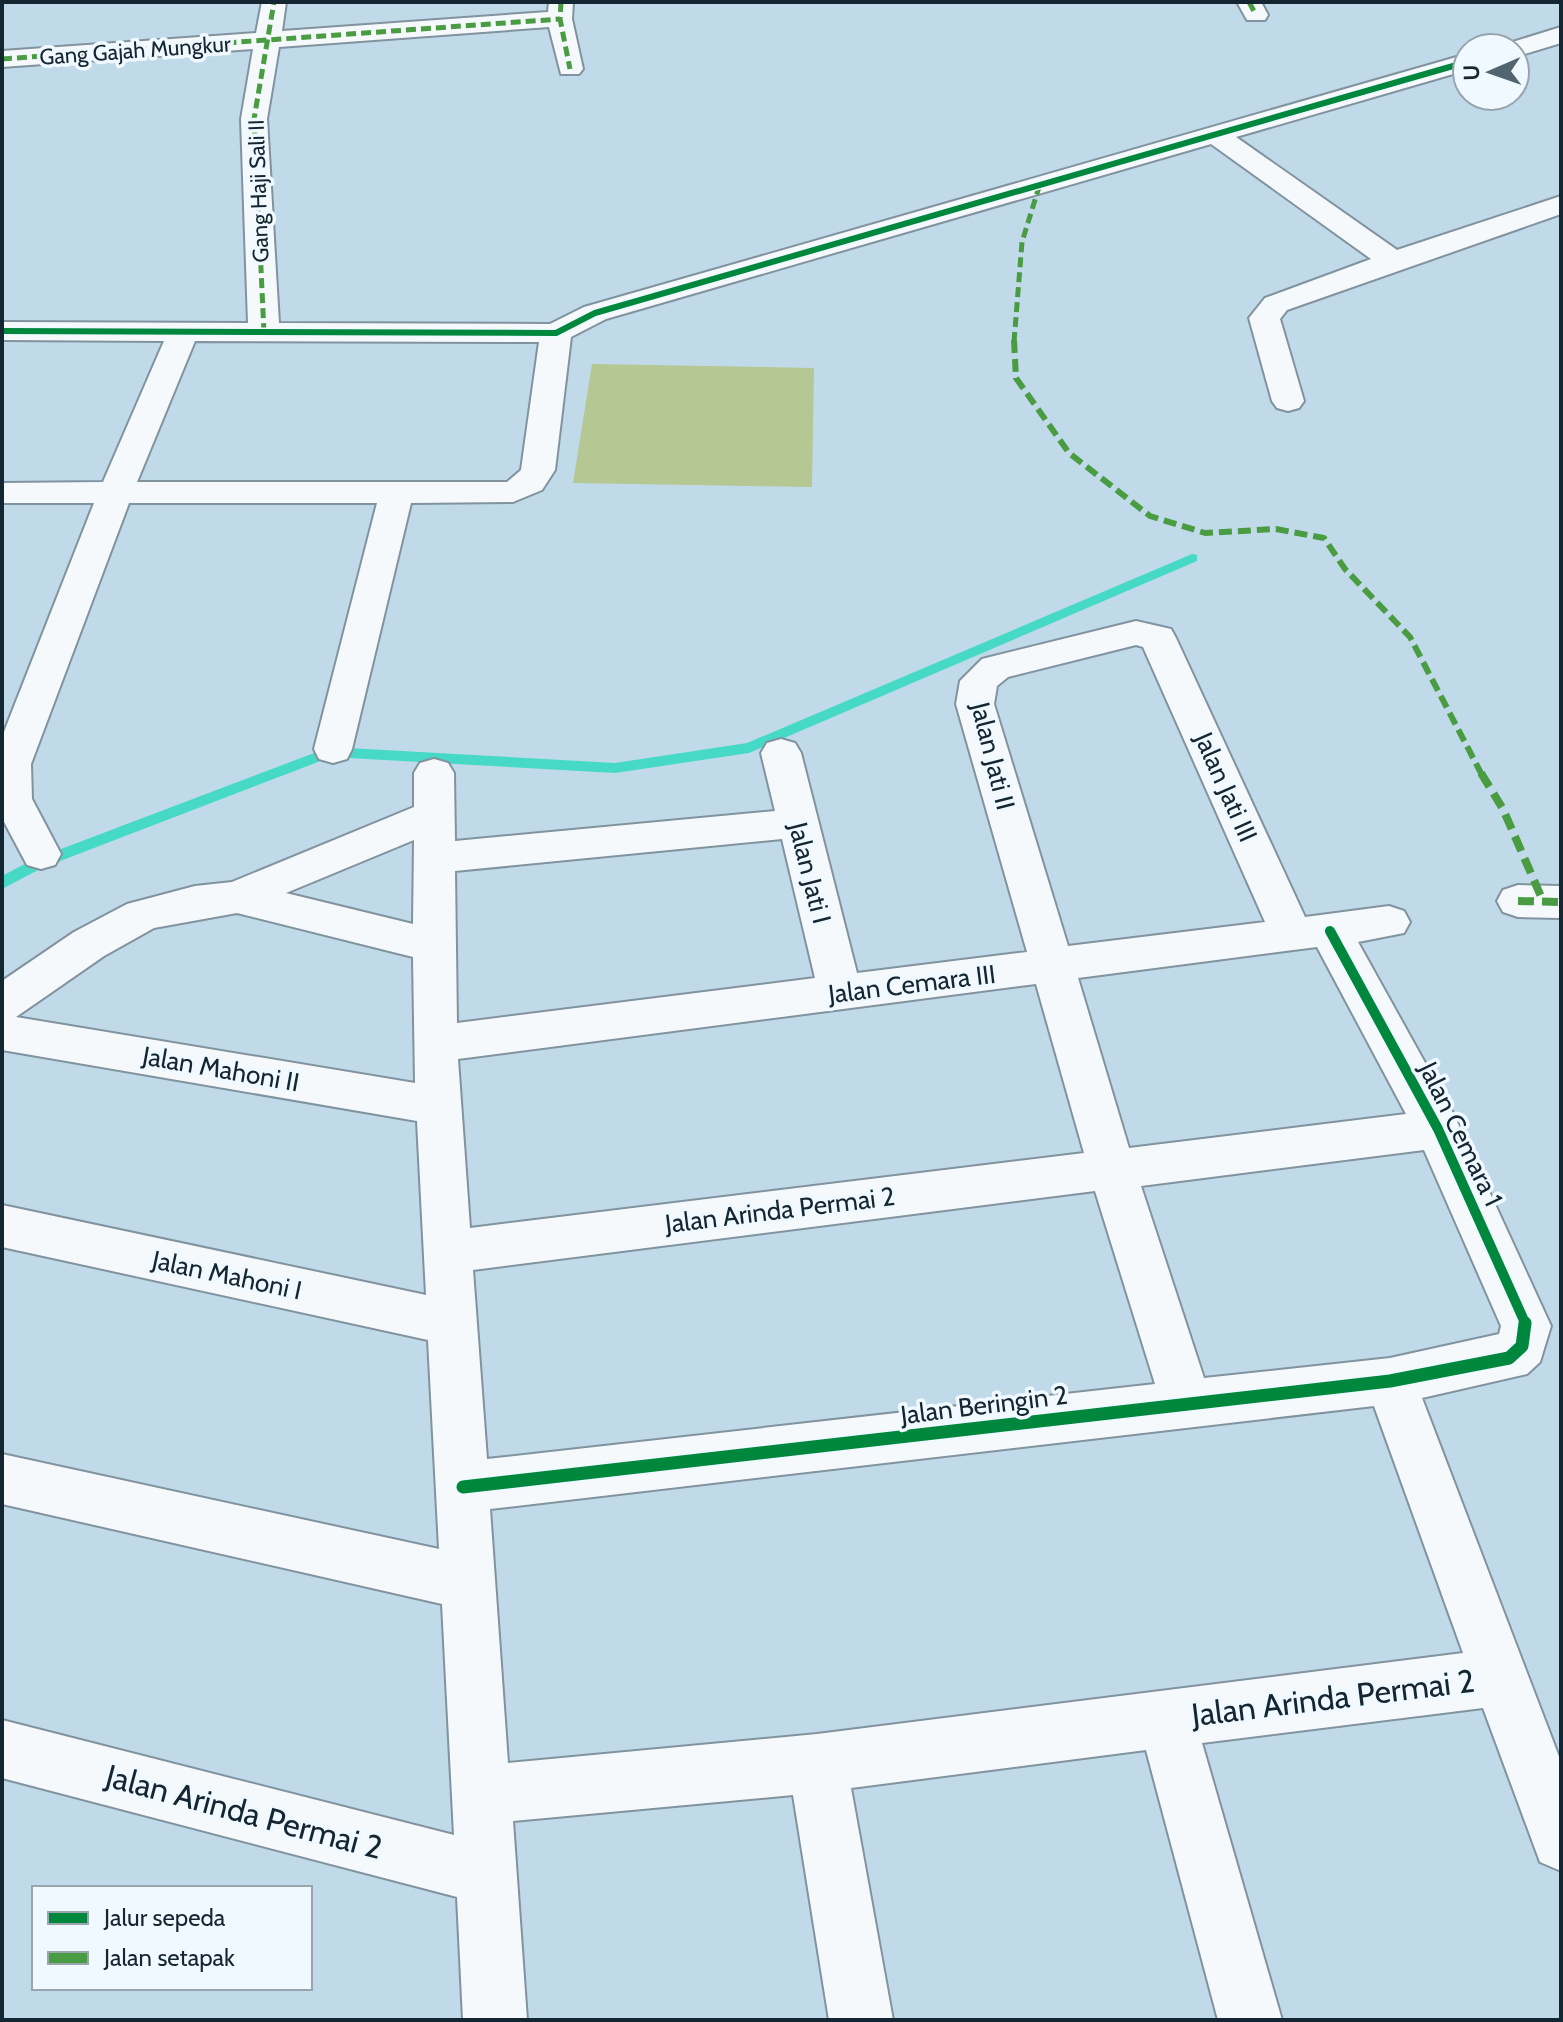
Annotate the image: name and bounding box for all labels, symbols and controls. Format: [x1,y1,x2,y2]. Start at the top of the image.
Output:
street label: Gang Gajah Mungkur [38,30,232,71]
north arrow [1451,32,1531,112]
text: U [1458,64,1485,81]
street label: Gang Haji Sali II [243,119,274,263]
street label: Jalan Jati II [964,698,1022,813]
street label: Jalan Jati III [1187,726,1264,847]
street label: Jalan Jati I [782,818,838,927]
street label: Jalan Cemara III [826,958,998,1010]
street label: Jalan Mahoni II [139,1039,302,1099]
street label: Jalan Cemara 1 [1412,1056,1510,1212]
street label: Jalan Arinda Permai 2 [662,1180,897,1240]
street label: Jalan Mahoni I [148,1243,305,1306]
street label: Jalan Beringin 2 [898,1379,1069,1431]
street label: Jalan Arinda Permai 2 [1188,1661,1477,1734]
street label: Jalan Arinda Permai 2 [101,1756,387,1867]
legend [32,1886,312,1990]
text: Jalur sepeda [103,1903,226,1932]
text: Jalan setapak [103,1943,235,1972]

